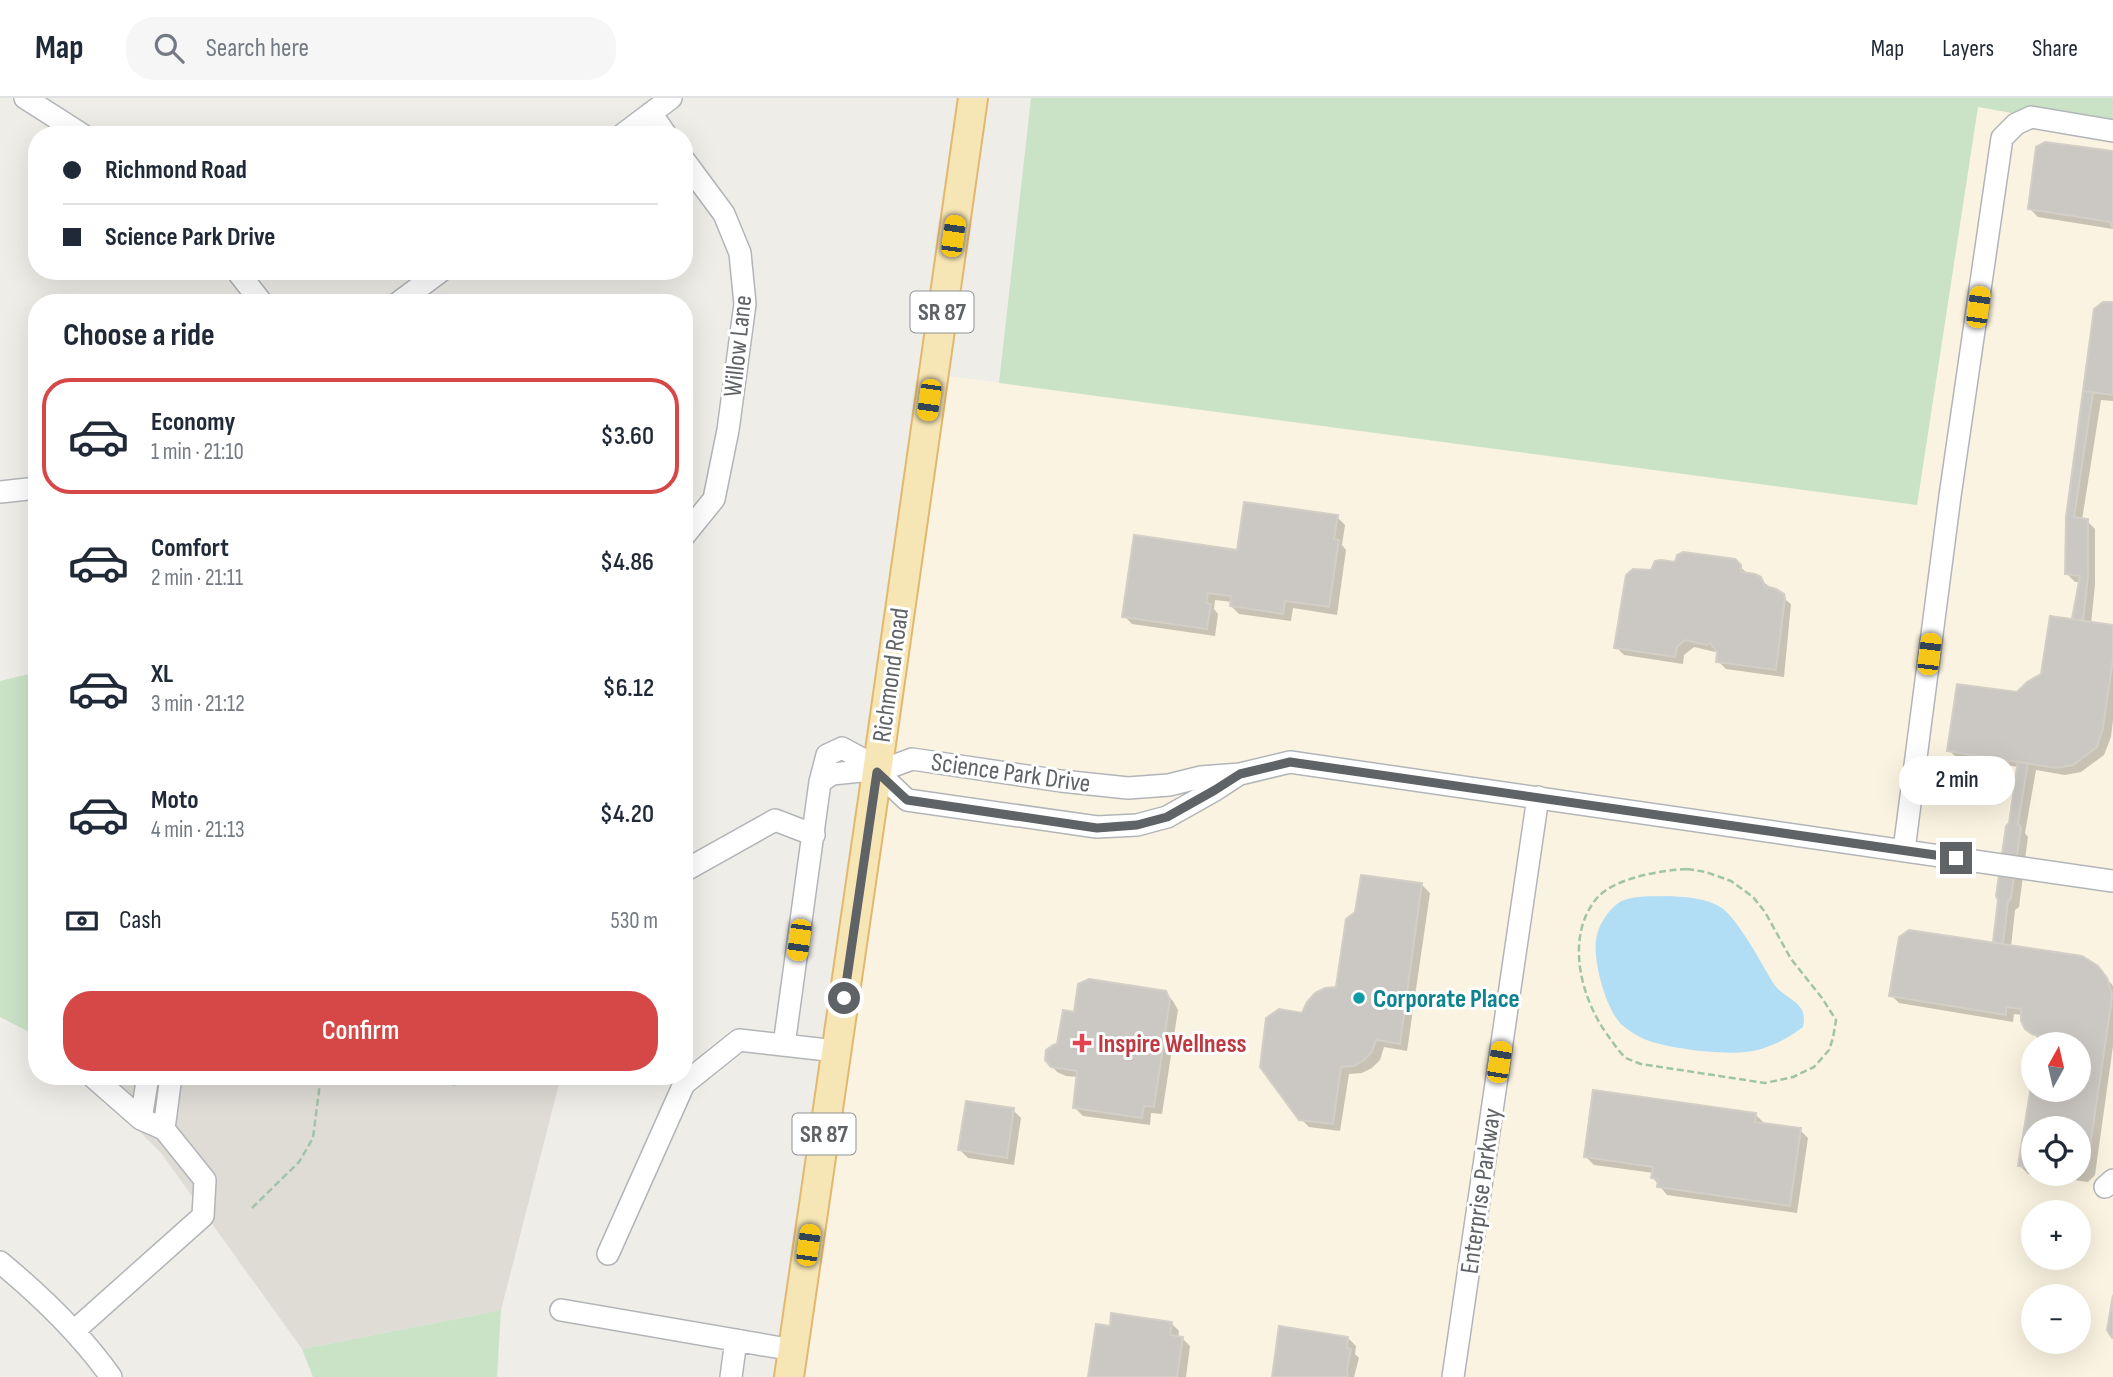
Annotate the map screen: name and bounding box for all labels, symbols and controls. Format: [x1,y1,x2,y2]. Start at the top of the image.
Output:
search box [126,17,616,80]
text: Map [35,28,84,68]
icon: search [150,29,188,67]
text: Search here [206,33,309,64]
text: Map [1871,34,1904,63]
text: Layers [1942,34,1994,63]
text: Share [2032,34,2078,63]
text: Richmond Road [105,155,247,186]
car [940,214,967,258]
text: Science Park Drive [105,222,275,253]
car [1965,285,1992,329]
road number: SR 87 [911,292,974,332]
street label: Willow Lane [718,294,759,399]
text: Choose a ride [63,316,215,355]
car [916,378,943,422]
icon: car [67,405,130,468]
text: Economy [151,407,235,438]
text: $3.60 [601,421,654,452]
text: 1 min · 21:10 [151,438,244,466]
icon: car [67,531,130,594]
text: Comfort [151,533,229,564]
text: $4.86 [600,547,654,578]
text: 2 min · 21:11 [151,564,243,592]
street label: Richmond Road [867,606,916,744]
car [1917,632,1942,676]
icon: car [67,657,130,720]
text: XL [151,659,173,690]
text: $6.12 [603,673,654,704]
text: 3 min · 21:12 [151,690,245,718]
street label: Science Park Drive [929,747,1092,800]
callout: 2 min [1898,756,2014,806]
text: 2 min [1935,766,1979,794]
icon: car [67,783,130,846]
text: Moto [151,785,199,816]
text: $4.20 [600,799,654,830]
text: 4 min · 21:13 [151,816,245,844]
route end [1940,842,1972,874]
icon: cash [63,902,101,940]
text: Cash [119,905,162,936]
text: 530 m [610,907,658,935]
car [786,918,813,962]
route start [828,982,860,1014]
place label: Corporate Place [1373,984,1520,1015]
marker: Corporate Place [1351,990,1367,1006]
button: Confirm [63,991,658,1071]
place label: Inspire Wellness [1098,1029,1246,1060]
north arrow [2021,1032,2091,1102]
map controls [2021,1032,2091,1354]
marker: Inspire Wellness [1072,1033,1092,1053]
car [1486,1040,1513,1084]
street label: Enterprise Parkway [1455,1106,1508,1276]
road number: SR 87 [792,1114,856,1154]
button: locate [2021,1116,2091,1186]
button: + [2021,1200,2091,1270]
car [795,1223,822,1267]
button: − [2021,1284,2091,1354]

